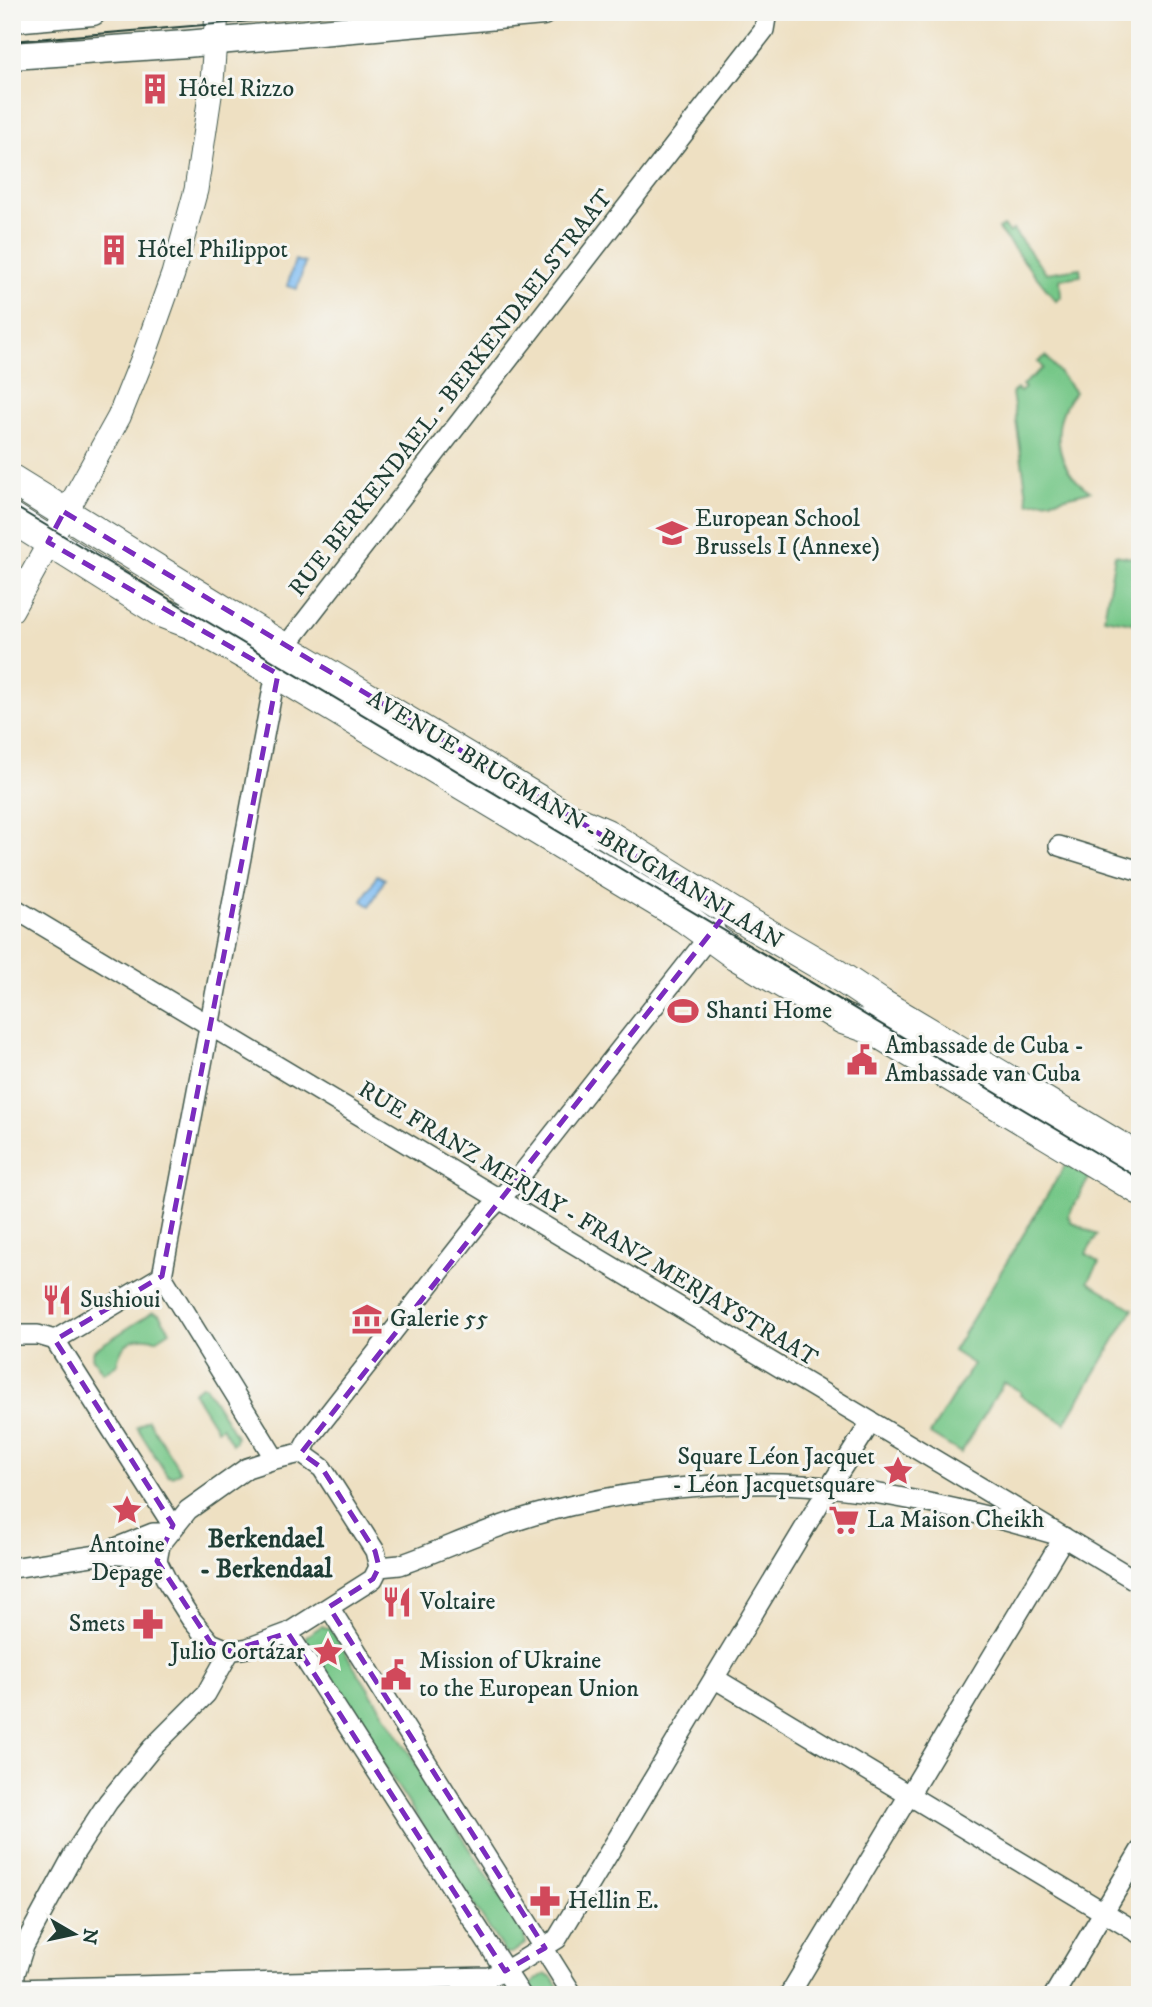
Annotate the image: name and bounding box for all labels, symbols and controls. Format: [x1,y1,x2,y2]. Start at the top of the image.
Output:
building icon: Hôtel Rizzo [138,72,172,106]
place label: Hôtel Rizzo [178,74,294,104]
street label: RUE BERKENDAEL - BERKENDAELSTRAAT [283,183,619,603]
building icon: Hôtel Philippot [97,233,131,267]
place label: Hôtel Philippot [137,235,288,265]
place label: European School Brussels I (Annexe) [695,504,880,562]
school or university icon: European School Brussels I (Annexe) [655,516,689,550]
street label: AVENUE BRUGMANN - BRUGMANNLAAN [362,684,788,956]
sports icon: Shanti Home [666,994,700,1028]
place label: Shanti Home [706,996,832,1026]
place label: Ambassade de Cuba - Ambassade van Cuba [885,1031,1084,1089]
public building icon: Ambassade de Cuba - Ambassade van Cuba [845,1043,879,1077]
street label: RUE FRANZ MERJAY - FRANZ MERJAYSTRAAT [353,1074,823,1374]
restaurant icon: Sushioui [40,1283,74,1317]
place label: Sushioui [80,1285,160,1315]
museum icon: Galerie 55 [350,1302,384,1336]
place label: Galerie 55 [390,1304,488,1334]
place label: Square Léon Jacquet - Léon Jacquetsquare [672,1442,875,1500]
place icon: Square Léon Jacquet - Léon Jacquetsquare [881,1454,915,1488]
place icon: Antoine Depage [110,1493,144,1527]
supermarket icon: La Maison Cheikh [827,1503,861,1537]
place label: La Maison Cheikh [867,1505,1045,1535]
district label: Berkendael - Berkendaal [200,1523,334,1586]
place label: Antoine Depage [89,1530,165,1588]
restaurant icon: Voltaire [380,1585,414,1619]
place label: Voltaire [419,1587,496,1617]
pharmacy icon: Smets [131,1607,165,1641]
place label: Smets [69,1609,125,1639]
place icon: Julio Cortázar [311,1635,345,1669]
place label: Julio Cortázar [168,1637,305,1667]
place label: Mission of Ukraine to the European Union [419,1646,639,1704]
public building icon: Mission of Ukraine to the European Union [379,1658,413,1692]
pharmacy icon: Hellin E. [528,1884,562,1918]
place label: Hellin E. [568,1886,659,1916]
north arrow [38,1898,108,1968]
text: N [77,1927,102,1946]

